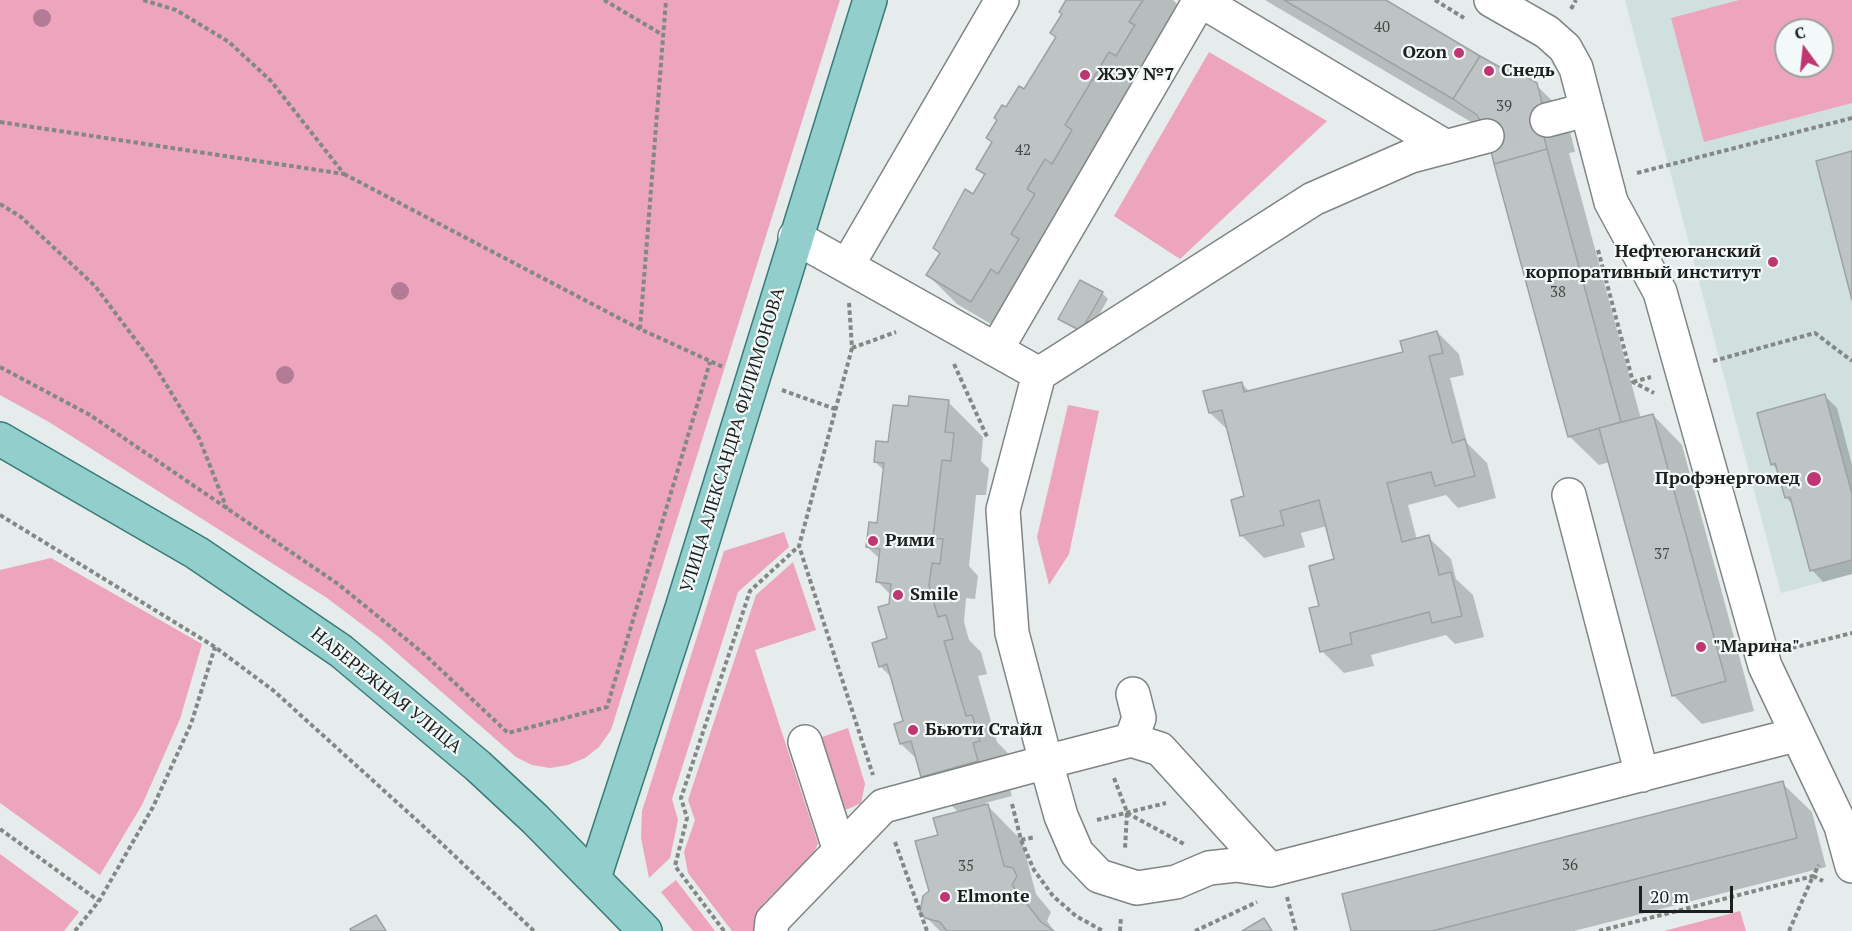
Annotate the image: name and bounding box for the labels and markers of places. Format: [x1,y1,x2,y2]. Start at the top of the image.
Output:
place label: Ozon [1402,42,1447,64]
marker: Ozon [1452,46,1466,60]
place label: Снедь [1501,60,1555,82]
place label: ЖЭУ №7 [1097,64,1174,86]
marker: Снедь [1482,64,1496,78]
marker: ЖЭУ №7 [1078,68,1092,82]
place label: Нефтеюганский корпоративный институт [1525,241,1761,284]
marker: Нефтеюганский корпоративный институт [1766,255,1780,269]
place label: Профэнергомед [1655,468,1800,490]
marker: Профэнергомед [1805,470,1823,488]
place label: Рими [885,530,935,552]
marker: Рими [866,534,880,548]
place label: Smile [910,584,958,606]
marker: Smile [891,588,905,602]
place label: "Марина" [1713,636,1800,658]
marker: "Марина" [1694,640,1708,654]
place label: Бьюти Стайл [925,719,1042,741]
marker: Бьюти Стайл [906,723,920,737]
place label: Elmonte [957,886,1030,908]
marker: Elmonte [938,890,952,904]

